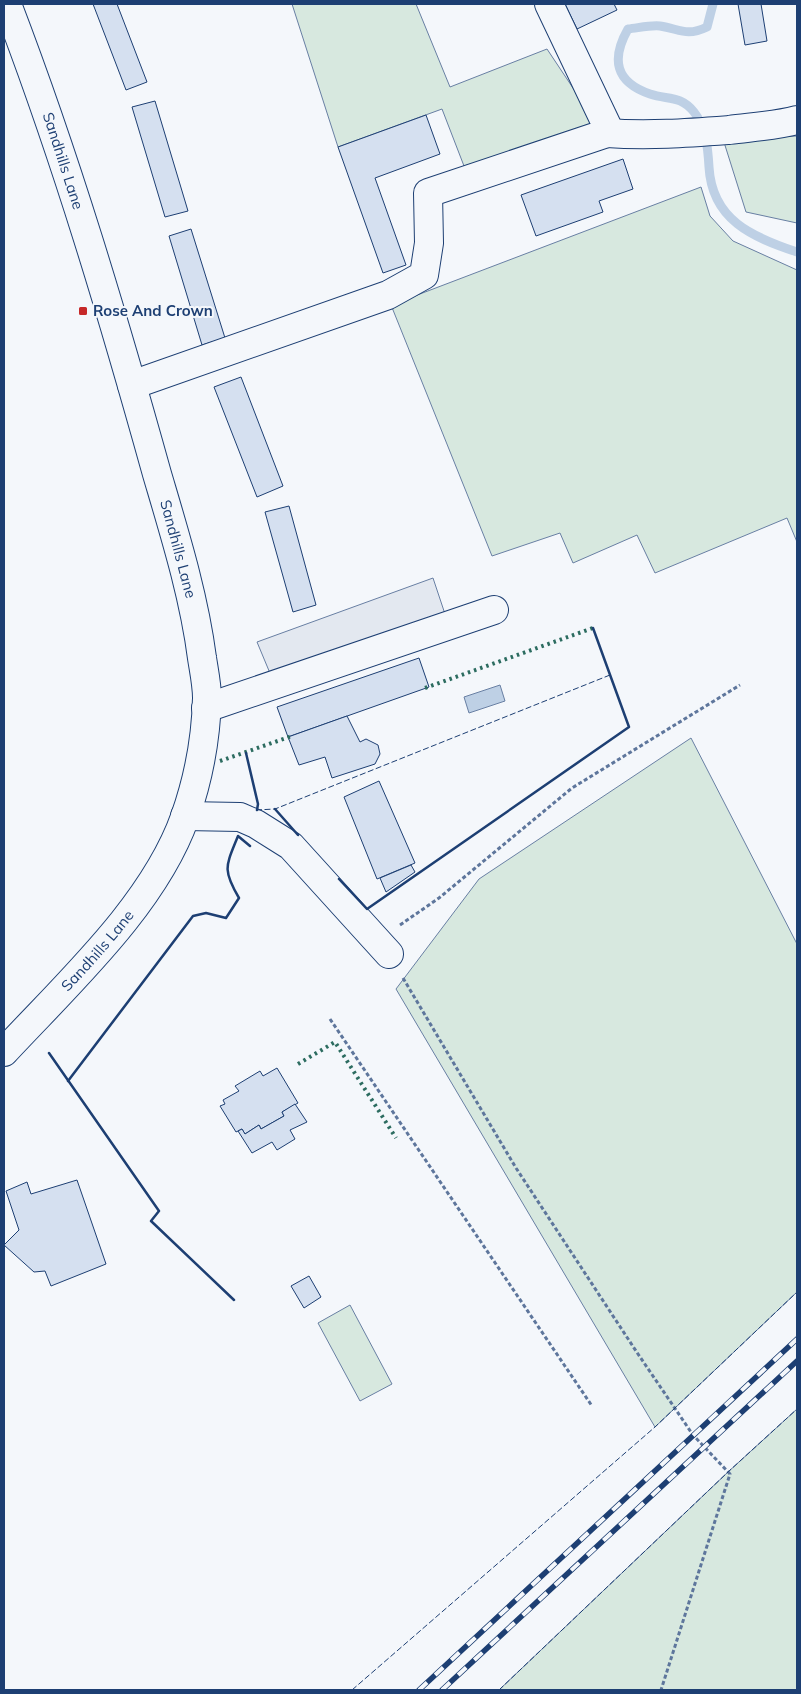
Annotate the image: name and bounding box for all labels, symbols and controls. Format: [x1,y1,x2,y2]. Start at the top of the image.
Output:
street label: Sandhills Lane [39,110,88,212]
place label: Rose And Crown [93,301,213,320]
marker: Rose And Crown [77,305,89,317]
street label: Sandhills Lane [156,498,201,600]
street label: Sandhills Lane [57,906,138,995]

